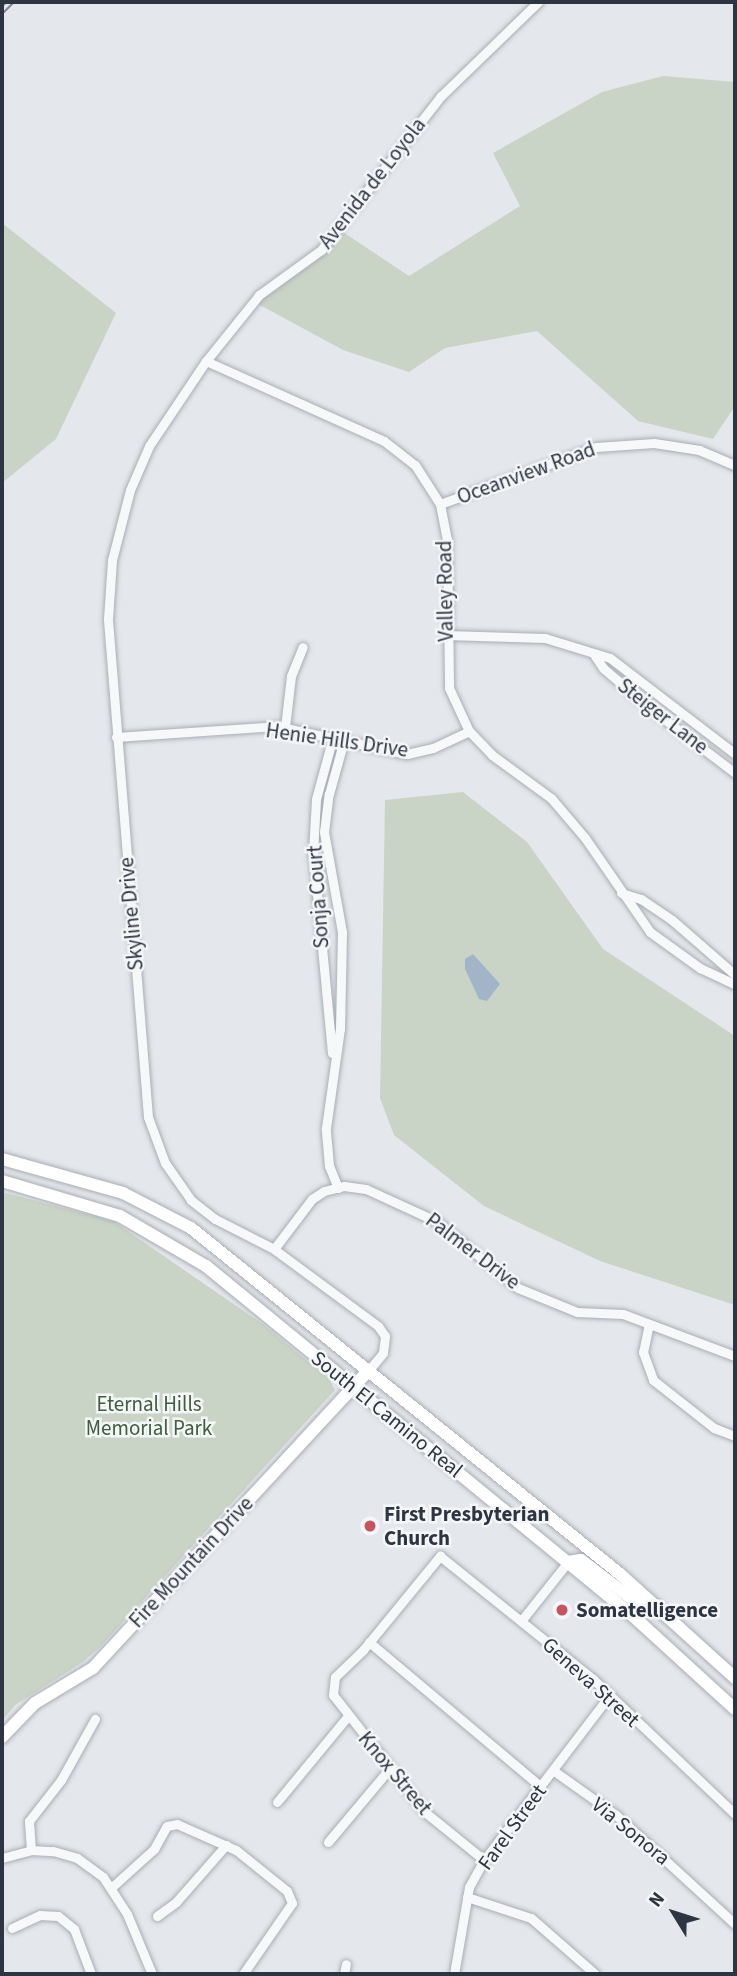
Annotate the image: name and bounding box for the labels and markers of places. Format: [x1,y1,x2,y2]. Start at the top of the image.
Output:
place label: First Presbyterian Church [384,1501,550,1551]
marker: First Presbyterian Church [362,1518,378,1534]
place label: Somatelligence [576,1597,718,1623]
marker: Somatelligence [554,1602,570,1618]

